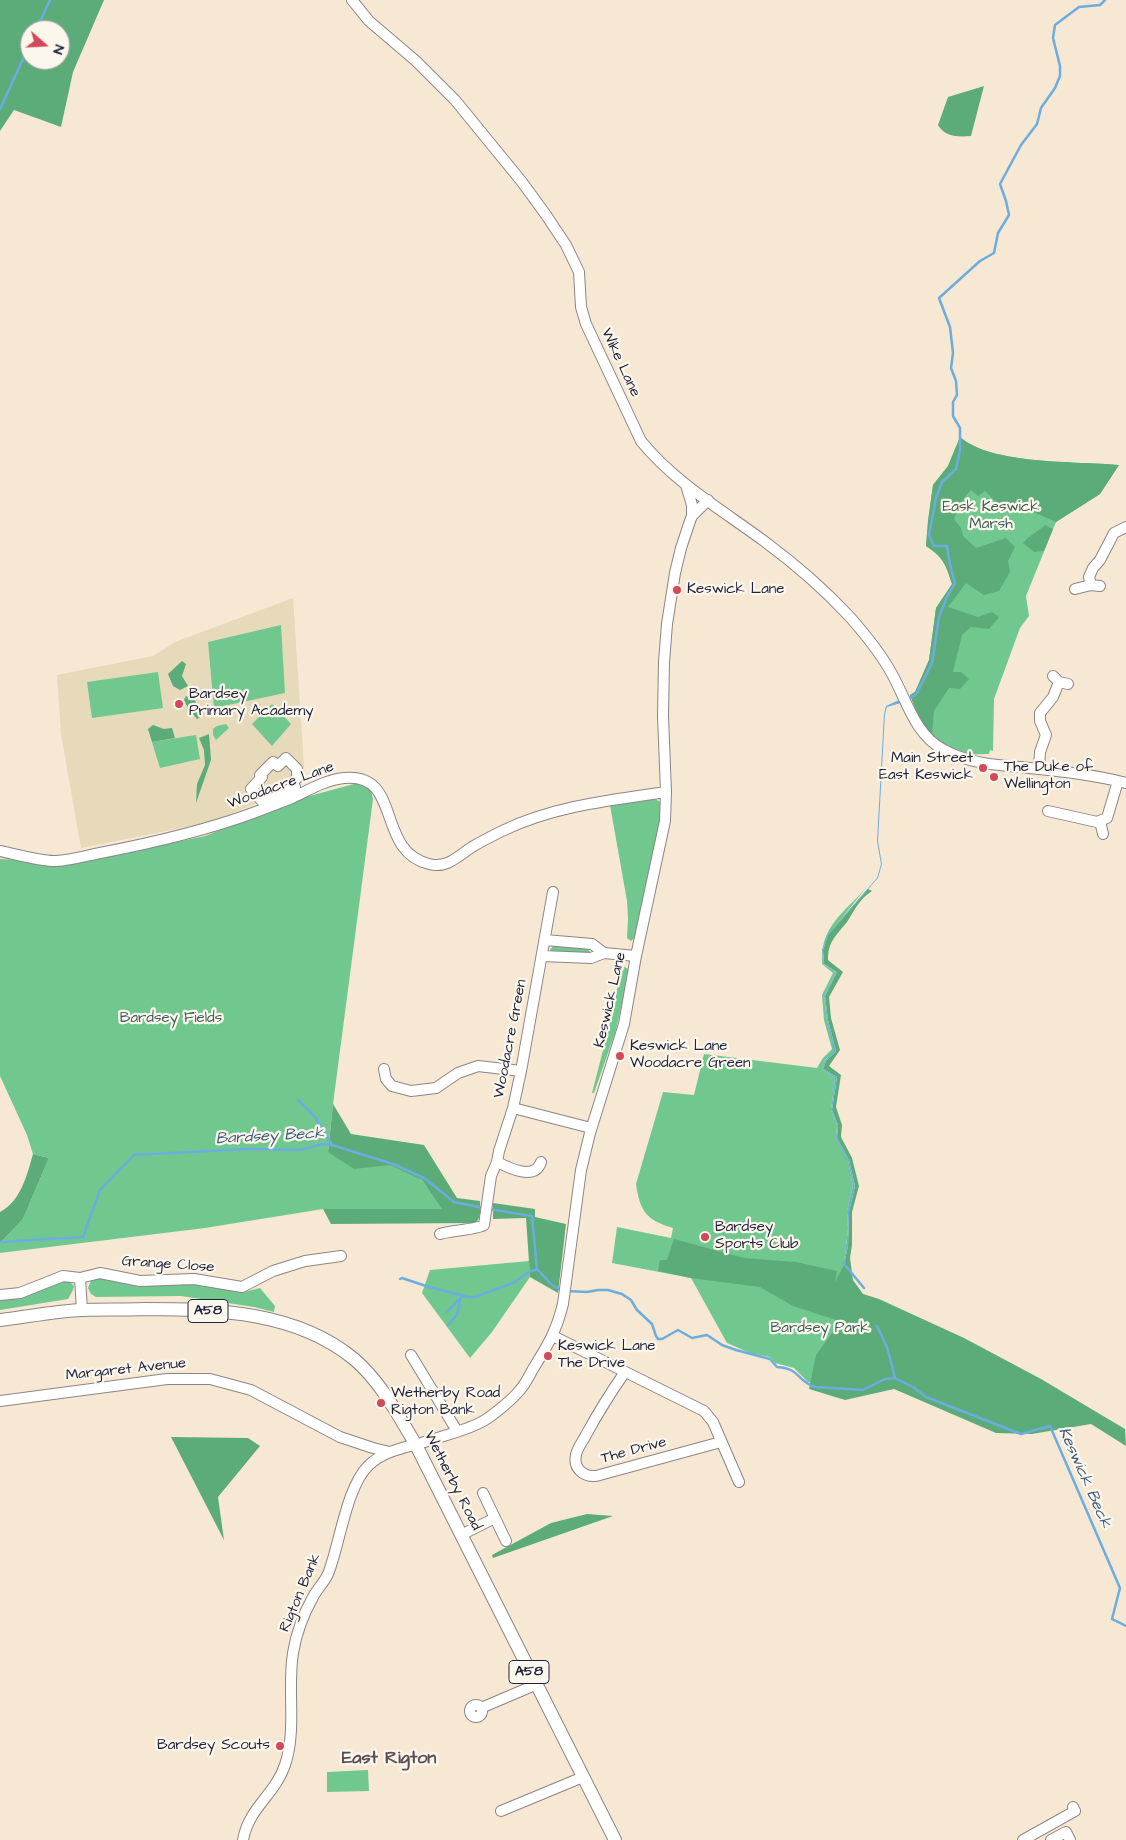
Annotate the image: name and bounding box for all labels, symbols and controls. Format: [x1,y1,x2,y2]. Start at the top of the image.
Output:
north arrow [20,20,70,70]
text: N [47,42,69,57]
street label: Wike Lane [596,326,644,400]
park label: Eask Keswick Marsh [942,499,1040,534]
place label: Keswick Lane [687,581,784,599]
marker: Keswick Lane [671,584,683,596]
place label: Bardsey Primary Academy [189,686,313,721]
marker: Bardsey Primary Academy [173,698,185,710]
place label: Main Street East Keswick [879,750,973,785]
street label: Woodacre Lane [225,758,337,814]
place label: The Duke of Wellington [1004,759,1093,794]
marker: Main Street East Keswick [977,762,989,774]
marker: The Duke of Wellington [988,771,1000,783]
street label: Keswick Lane [591,950,631,1050]
street label: Woodacre Green [491,978,531,1100]
park label: Bardsey Fields [120,1010,222,1028]
place label: Keswick Lane Woodacre Green [630,1038,751,1073]
marker: Keswick Lane Woodacre Green [614,1050,626,1062]
water label: Bardsey Beck [215,1125,325,1149]
place label: Bardsey Sports Club [715,1219,798,1254]
marker: Bardsey Sports Club [699,1231,711,1243]
street label: Grange Close [121,1253,215,1277]
road number: A58 [188,1300,228,1322]
park label: Bardsey Park [771,1320,869,1338]
place label: Keswick Lane The Drive [558,1338,655,1373]
marker: Keswick Lane The Drive [542,1350,554,1362]
street label: Margaret Avenue [65,1355,187,1385]
place label: Wetherby Road Rigton Bank [391,1385,500,1420]
marker: Wetherby Road Rigton Bank [375,1397,387,1409]
water label: Keswick Beck [1053,1425,1115,1531]
street label: Wetherby Road [419,1428,485,1534]
street label: The Drive [599,1434,669,1468]
street label: Rigton Bank [276,1551,326,1635]
road number: A58 [509,1660,549,1684]
place label: Bardsey Scouts [157,1737,270,1755]
marker: Bardsey Scouts [274,1740,286,1752]
district label: East Rigton [342,1748,436,1770]

